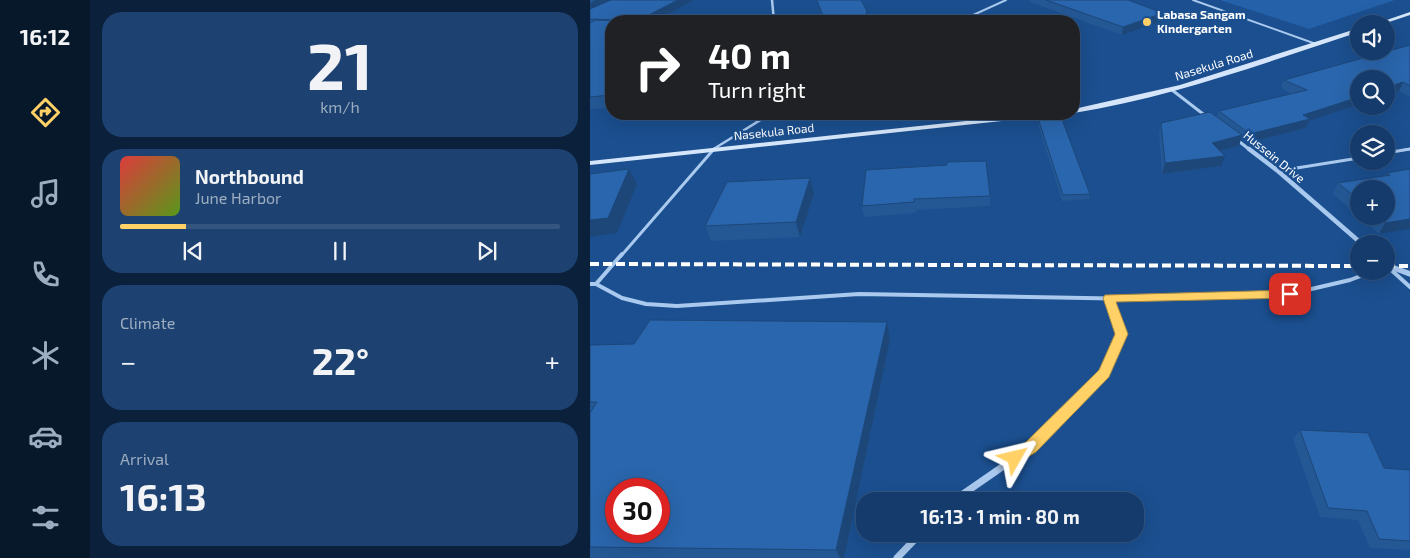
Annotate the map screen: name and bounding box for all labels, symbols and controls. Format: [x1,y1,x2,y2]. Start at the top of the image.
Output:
place label: Labasa Sangam Kindergarten [1157,7,1245,35]
map controls [1350,15,1395,280]
button: sound [1350,15,1395,60]
marker: Labasa Sangam Kindergarten [1141,16,1153,28]
text: 16:12 [20,23,70,49]
text: 21 [307,25,373,103]
text: 40 m [708,34,791,76]
icon: right [625,35,690,100]
street label: Nasekula Road [1173,46,1254,83]
button: search [1350,70,1395,115]
text: Turn right [708,76,806,102]
icon: directions [28,95,63,130]
text: km/h [320,97,360,116]
street label: Nasekula Road [733,120,815,142]
button: layers [1350,125,1395,170]
street label: Hussein Drive [1241,127,1308,185]
text: Northbound [195,165,304,188]
icon: music [28,176,63,211]
button: + [1350,180,1395,225]
text: June Harbor [195,188,282,207]
button: − [1350,235,1395,280]
icon: previous [179,237,207,265]
icon: pause [326,237,354,265]
icon: next [473,237,501,265]
icon: phone [28,257,63,292]
pin [1269,273,1311,315]
icon: arrive [1276,280,1304,308]
text: Climate [120,313,175,332]
text: 22° [312,337,369,383]
icon: climate [28,338,63,373]
text: − [120,344,136,378]
text: + [545,344,560,378]
icon: car [28,419,63,454]
position arrow [988,431,1040,483]
text: Arrival [120,449,169,468]
text: 16:13 [120,473,207,519]
speed limit sign: 30 [605,478,670,543]
icon: filters [28,500,63,535]
text: 16:13 · 1 min · 80 m [920,505,1080,528]

